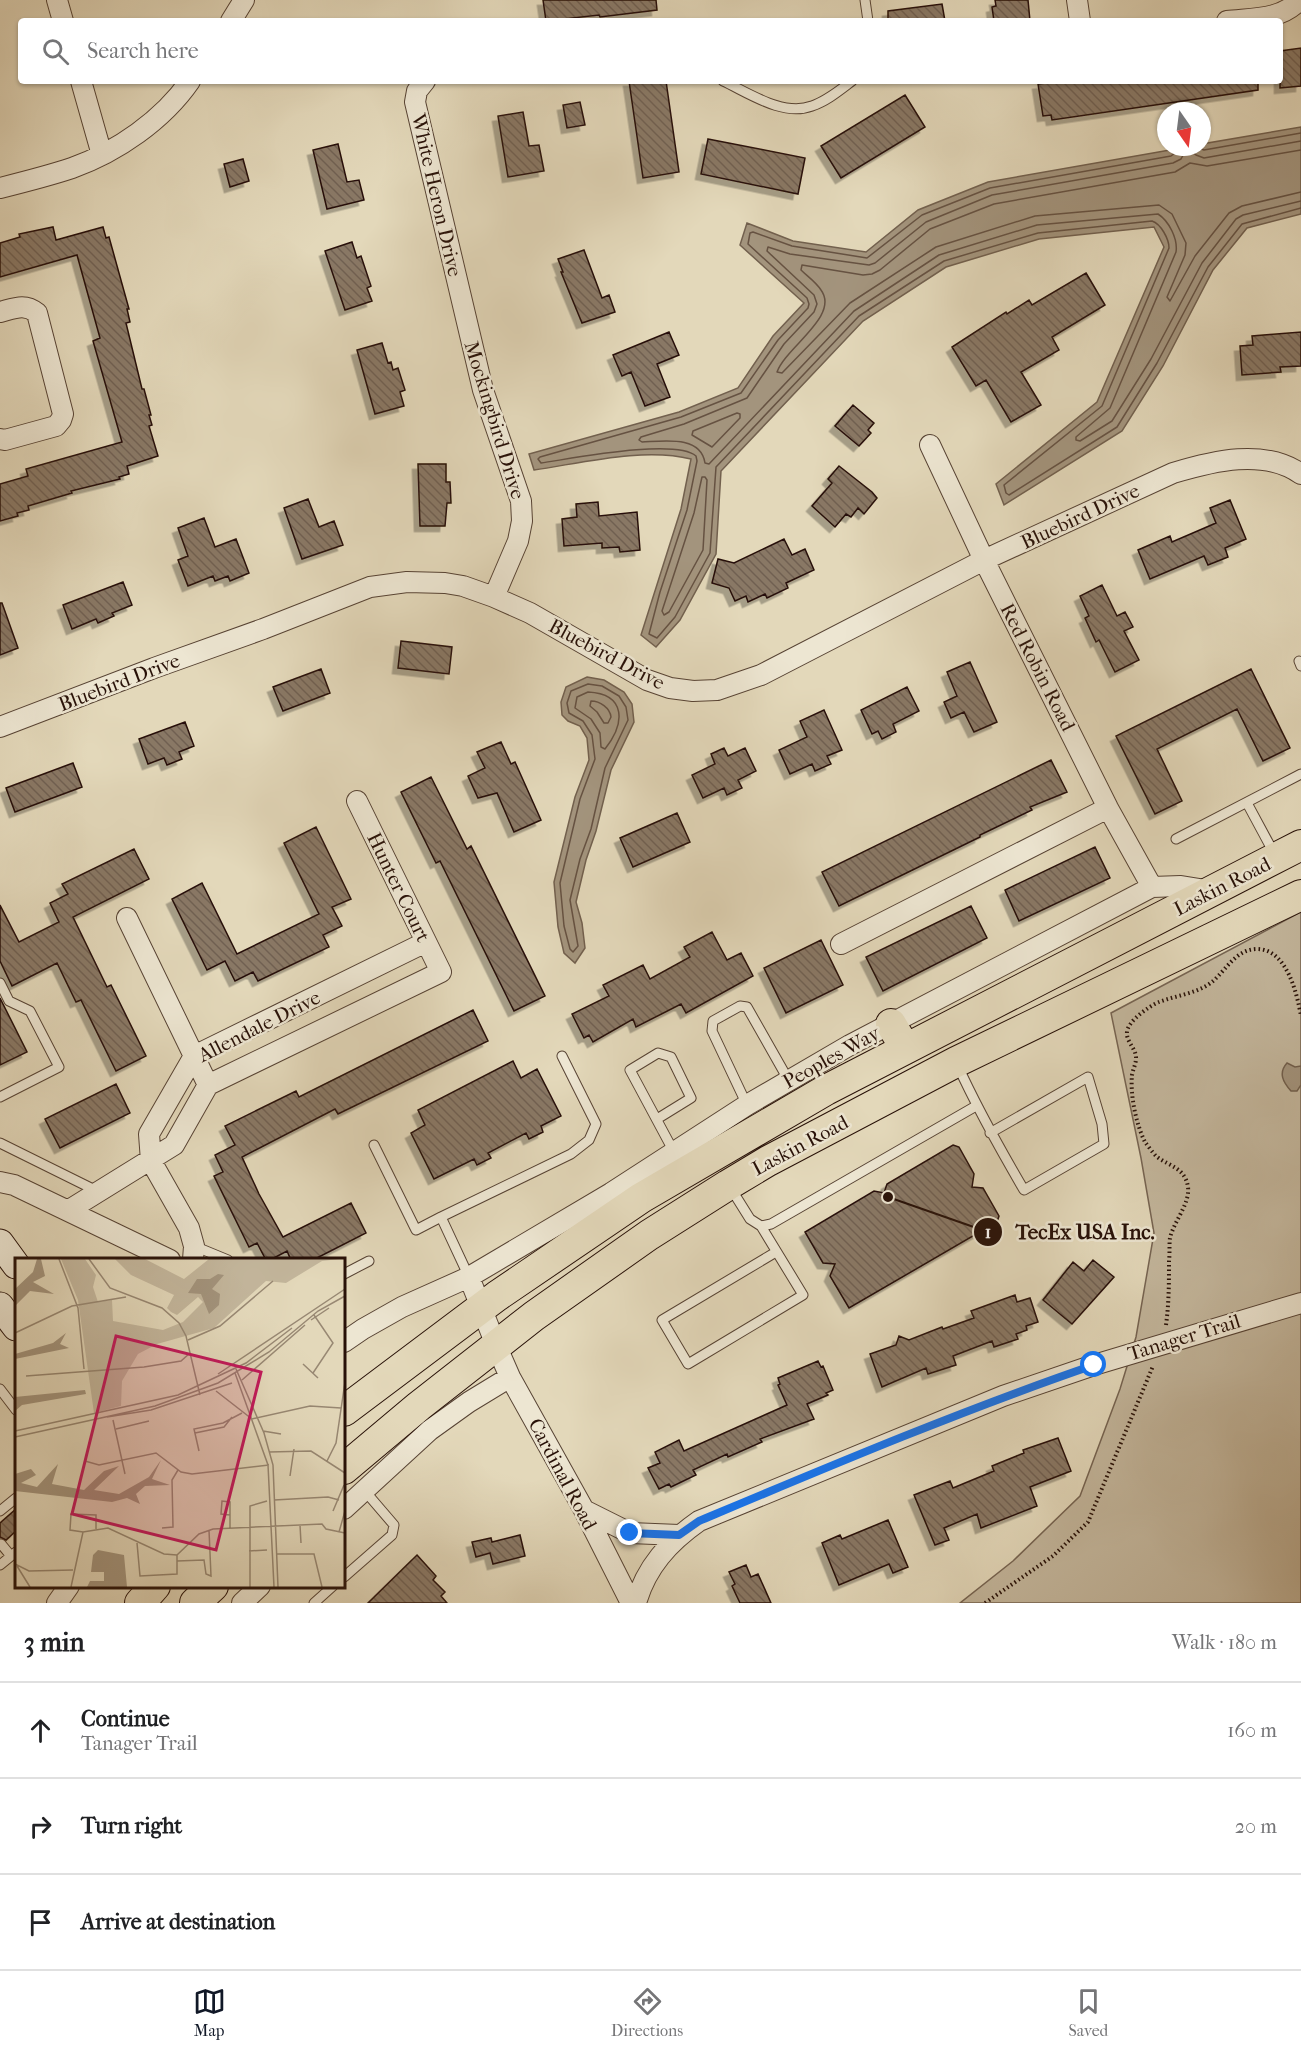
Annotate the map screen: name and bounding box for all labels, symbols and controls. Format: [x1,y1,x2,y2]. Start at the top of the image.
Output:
search box [18,18,1283,84]
icon: search [39,35,72,68]
text: Search here [87,38,199,64]
north arrow [1157,102,1211,156]
street label: White Heron Drive [406,110,466,279]
street label: Mockingbird Drive [460,338,530,502]
street label: Bluebird Drive [1017,479,1143,554]
street label: Red Robin Road [995,599,1080,736]
street label: Bluebird Drive [545,614,669,695]
street label: Bluebird Drive [55,649,183,716]
street label: Hunter Court [362,829,435,946]
street label: Laskin Road [1170,852,1275,921]
street label: Allendale Drive [193,986,324,1068]
street label: Peoples Way [779,1021,885,1093]
street label: Laskin Road [748,1110,853,1180]
callout: TecEx USA Inc. [973,1212,1166,1251]
text: TecEx USA Inc. [1014,1220,1155,1244]
text: 1 [985,1222,991,1243]
inset map [15,1258,345,1588]
street label: Tanager Trail [1125,1309,1244,1366]
route start [1080,1351,1106,1377]
street label: Cardinal Road [524,1415,602,1535]
route end [616,1519,642,1545]
text: 3 min [24,1627,85,1658]
text: Walk · 180 m [1172,1631,1277,1654]
text: Continue [81,1706,170,1732]
icon: ahead [24,1714,57,1747]
text: 160 m [1227,1719,1277,1742]
text: Tanager Trail [81,1732,198,1755]
icon: right [24,1810,57,1843]
text: Turn right [81,1813,182,1839]
text: 20 m [1235,1815,1277,1838]
icon: arrive [24,1906,57,1939]
text: Arrive at destination [81,1909,275,1935]
tab: Map [193,1985,226,2040]
tab: Directions [611,1985,683,2040]
tab: Saved [1069,1985,1108,2040]

